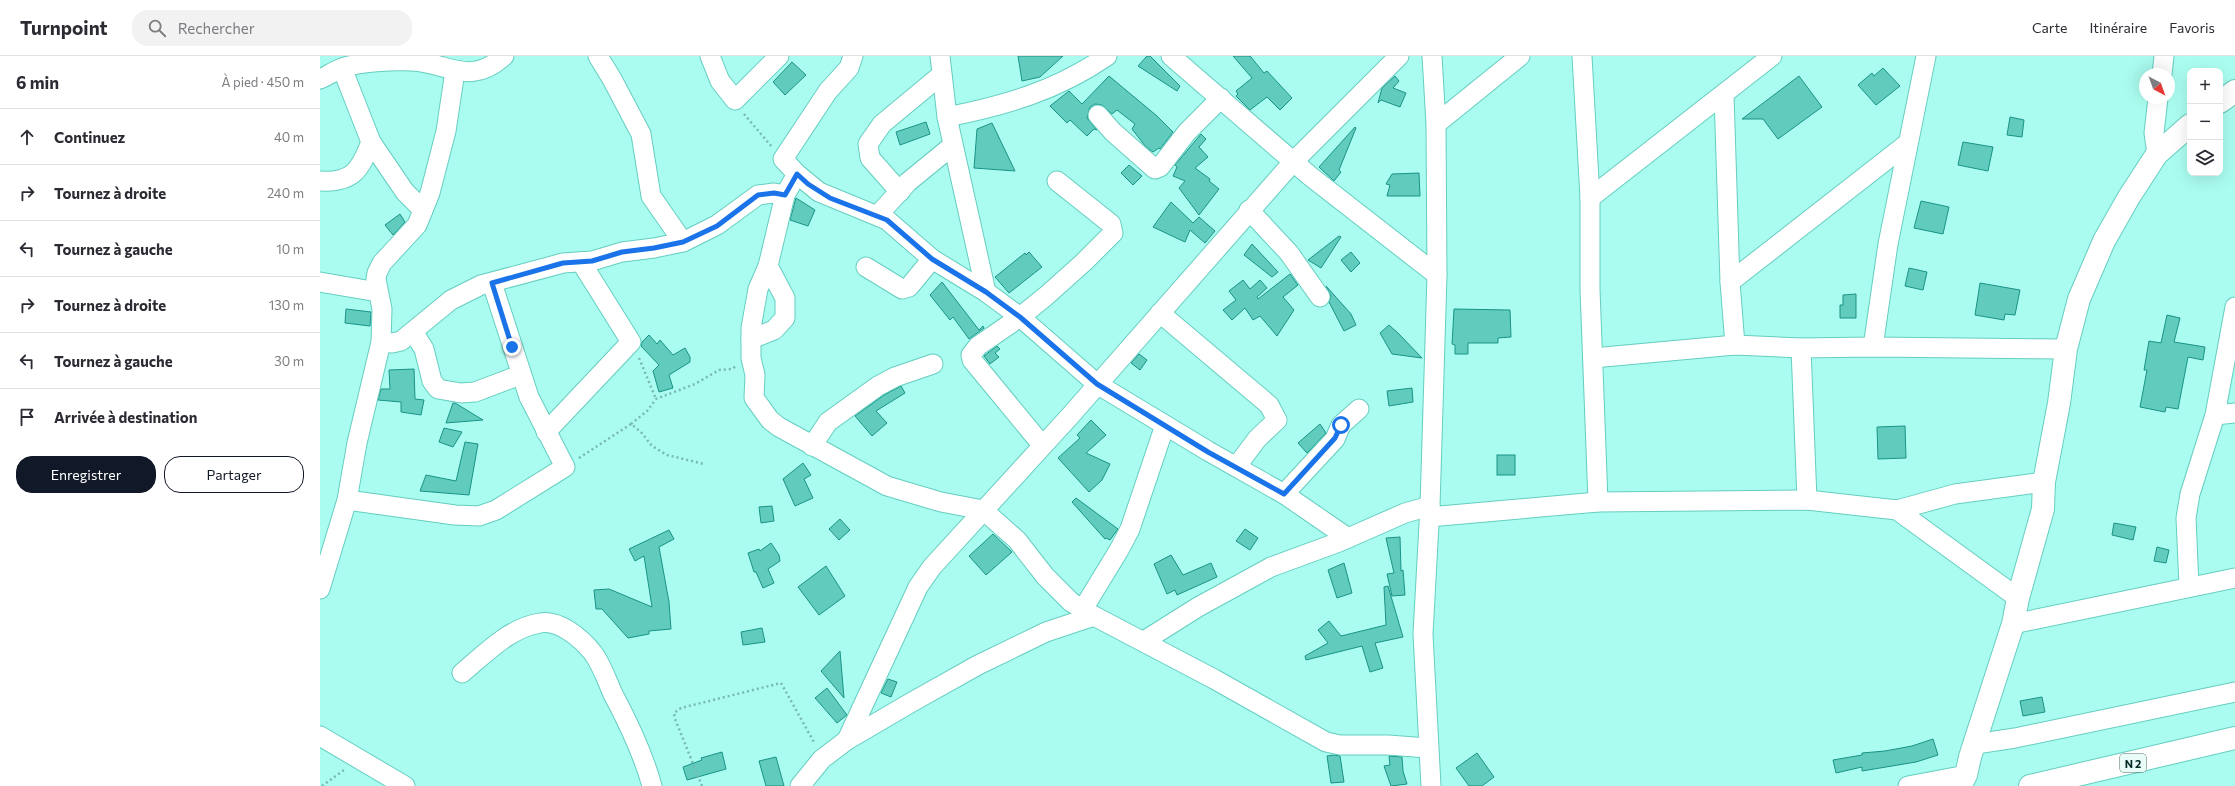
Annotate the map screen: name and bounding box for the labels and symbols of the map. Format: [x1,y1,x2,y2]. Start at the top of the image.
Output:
north arrow [2139,68,2175,104]
route end [503,338,521,356]
route start [1332,416,1350,434]
road number: N 2 [2120,754,2146,772]

